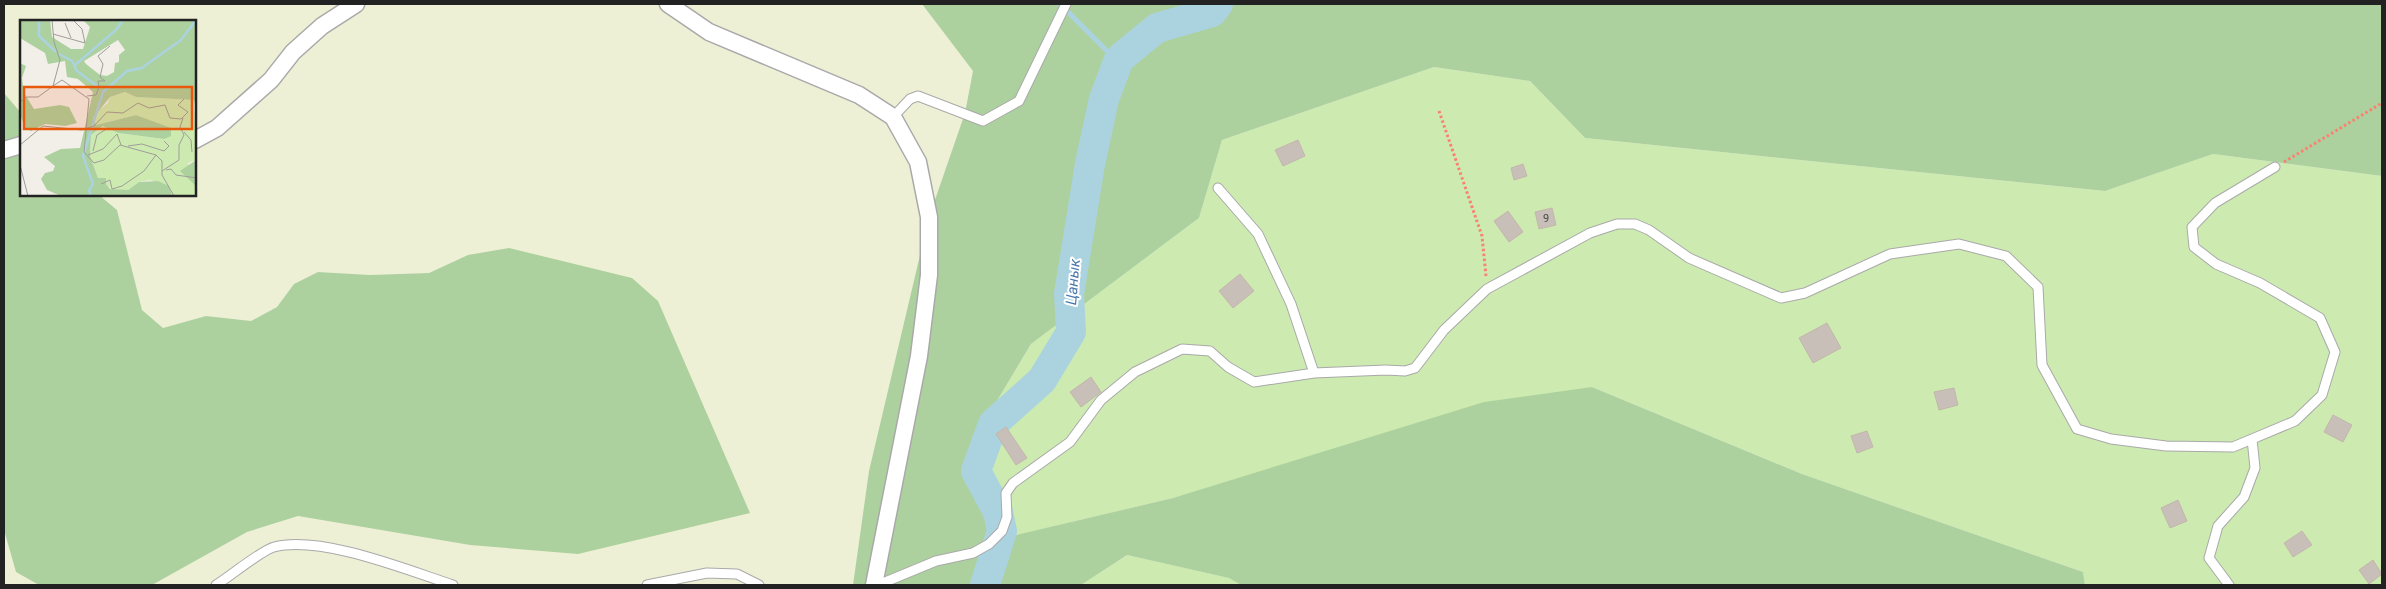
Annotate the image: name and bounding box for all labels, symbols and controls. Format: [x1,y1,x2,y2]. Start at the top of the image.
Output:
inset map [20,20,196,196]
house number: 9 [1543,212,1549,225]
water label: Цанык [1062,257,1084,306]

